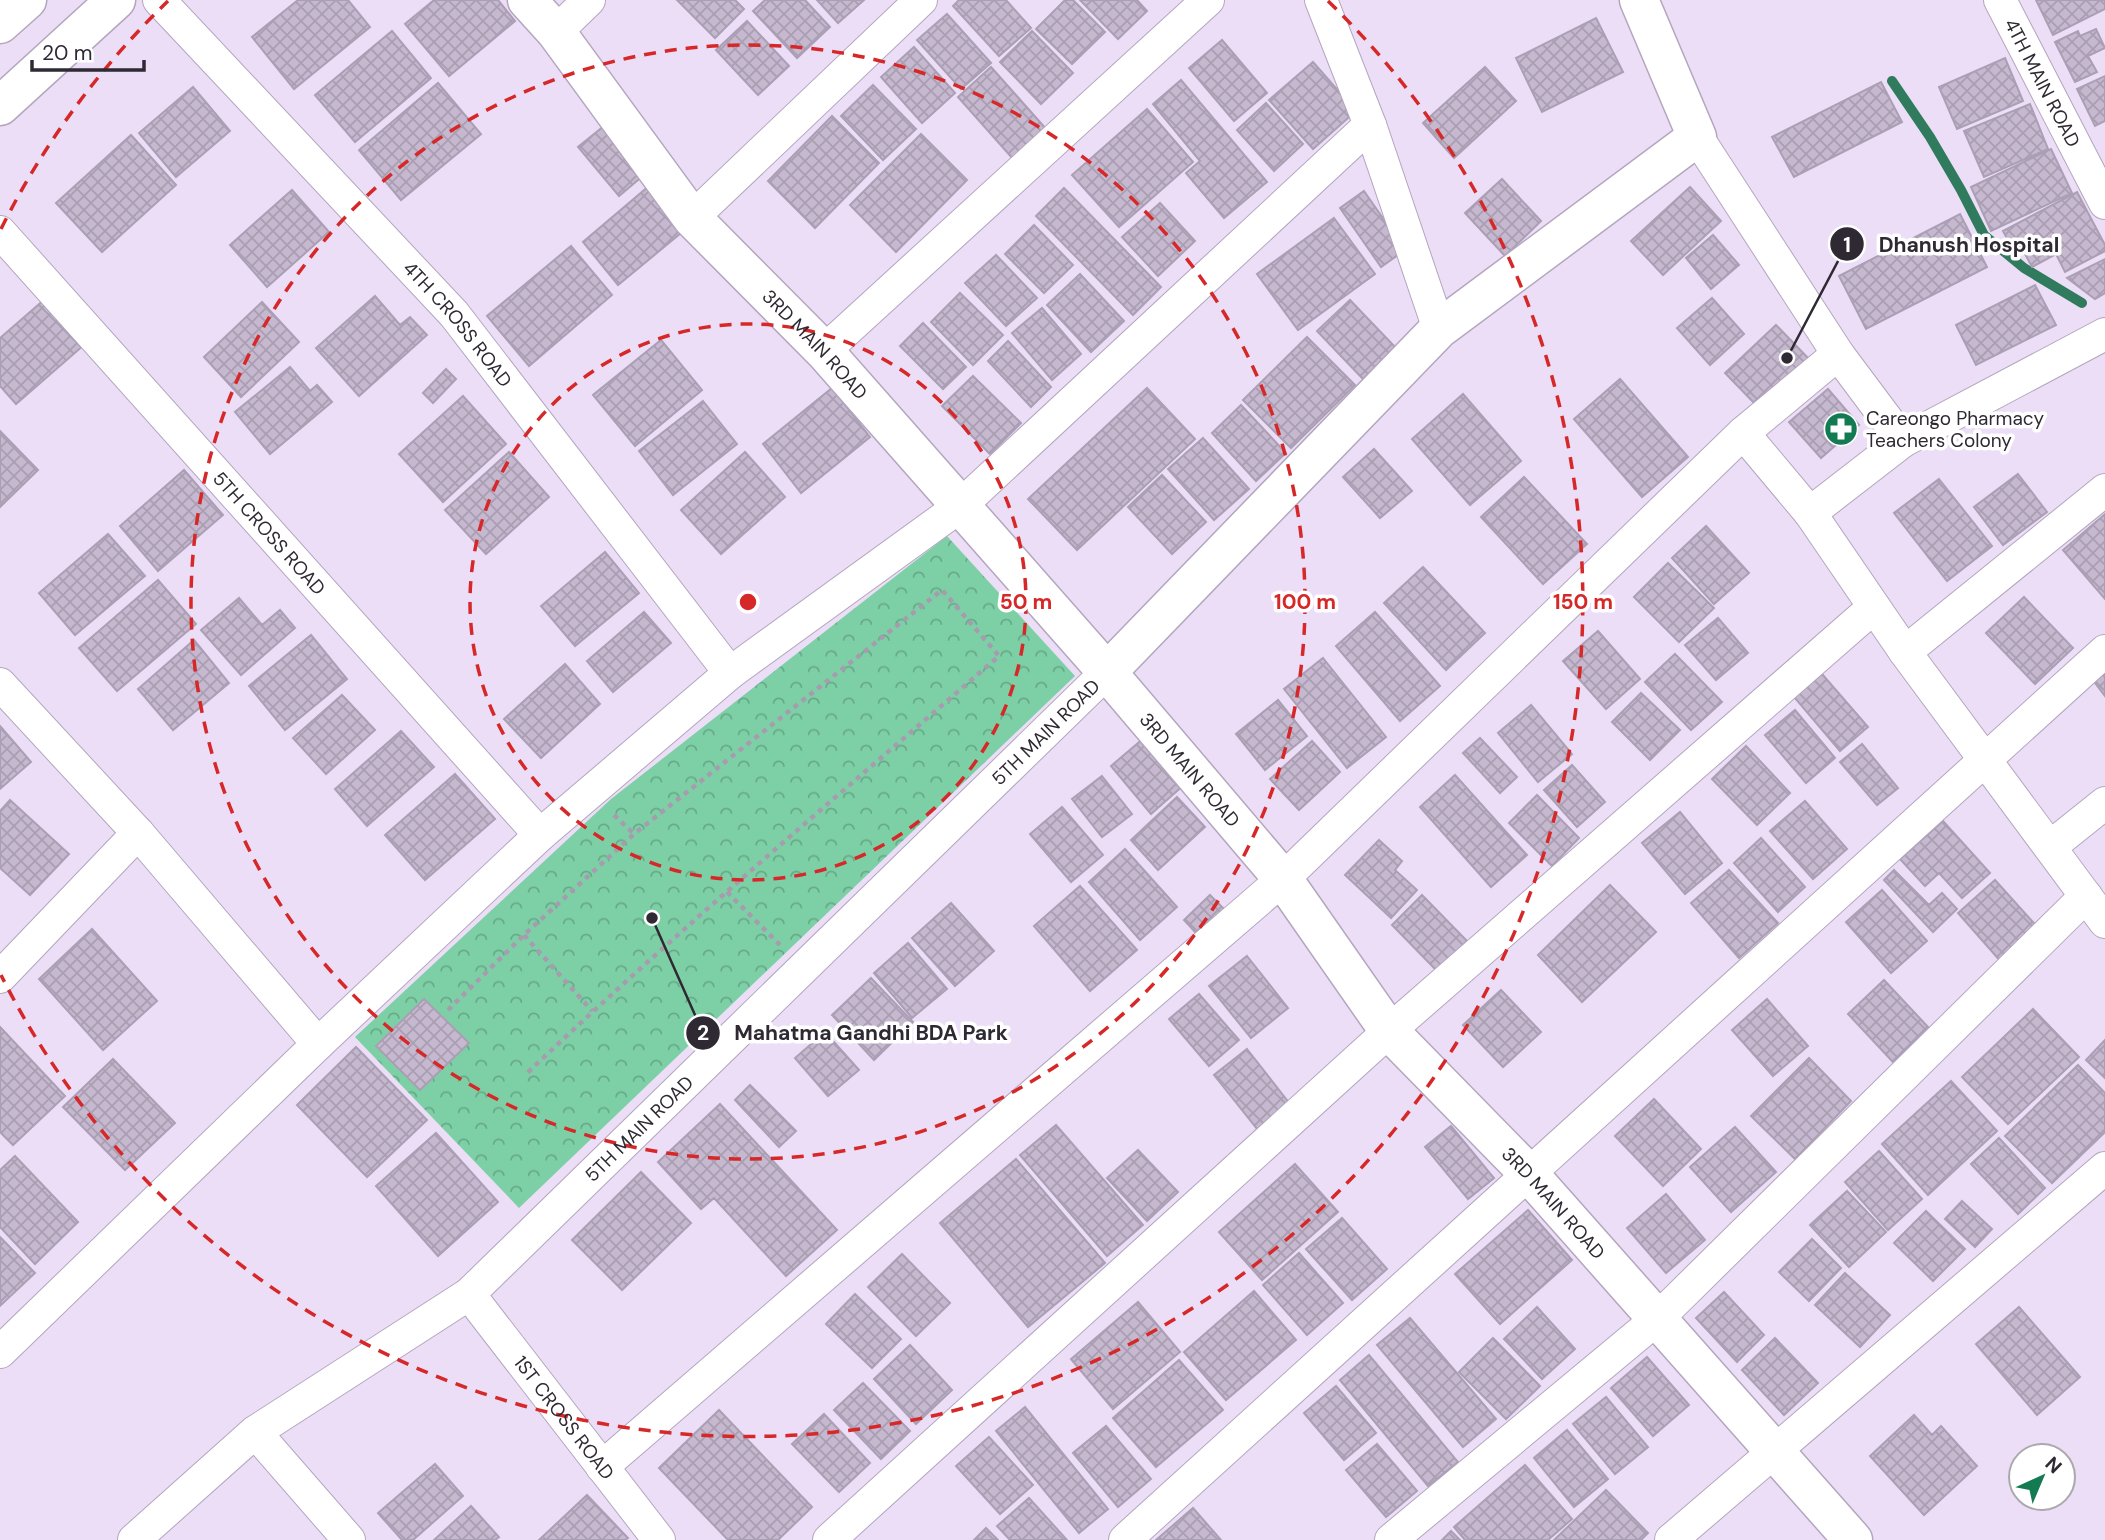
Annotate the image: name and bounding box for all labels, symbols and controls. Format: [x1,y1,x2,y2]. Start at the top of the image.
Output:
street label: 4TH MAIN ROAD [1999,14,2086,151]
scale bar [32,28,144,72]
text: 20 m [42,39,93,67]
callout: Dhanush Hospital [1830,223,2073,265]
text: 1 [1843,231,1851,259]
text: Dhanush Hospital [1879,231,2059,259]
street label: 4TH CROSS ROAD [398,256,518,392]
street label: 3RD MAIN ROAD [757,284,873,405]
place label: Careongo Pharmacy Teachers Colony [1866,406,2045,453]
pharmacy icon: Careongo Pharmacy Teachers Colony [1822,410,1860,448]
street label: 5TH CROSS ROAD [208,466,331,600]
text: 50 m [1000,588,1052,616]
text: 100 m [1274,588,1336,616]
text: 150 m [1553,588,1613,616]
centre of rings [736,590,760,614]
street label: 5TH MAIN ROAD [986,673,1105,790]
street label: 3RD MAIN ROAD [1134,707,1246,832]
callout: Mahatma Gandhi BDA Park [686,1012,1022,1054]
text: 2 [697,1019,709,1047]
text: Mahatma Gandhi BDA Park [734,1019,1008,1047]
street label: 5TH MAIN ROAD [579,1070,698,1187]
street label: 3RD MAIN ROAD [1497,1141,1611,1264]
street label: 1ST CROSS ROAD [509,1351,620,1484]
north arrow [2007,1442,2077,1512]
text: N [2040,1451,2067,1479]

